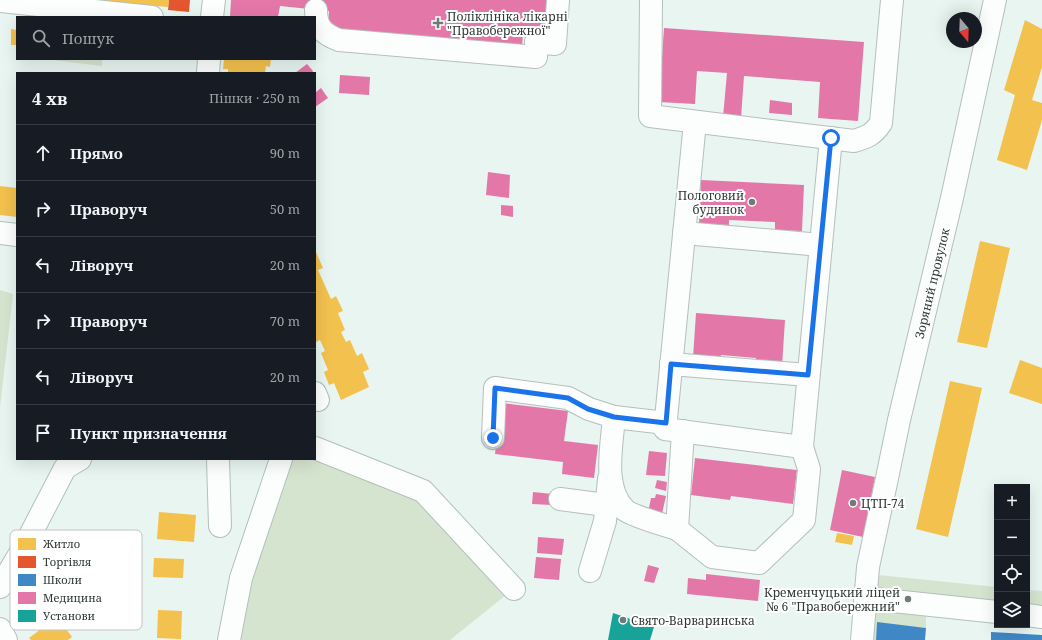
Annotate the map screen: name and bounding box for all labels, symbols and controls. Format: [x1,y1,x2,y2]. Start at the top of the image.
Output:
place label: Поліклініка лікарні "Правобережної" [447,8,568,39]
north arrow [946,12,982,48]
search box [16,16,316,60]
marker: Поліклініка лікарні "Правобережної" [432,17,444,29]
icon: search [30,27,52,49]
text: Пошук [62,28,114,48]
text: 4 хв [32,87,67,110]
text: Пішки · 250 m [209,89,300,107]
route start [822,129,840,147]
icon: ahead [32,142,54,164]
text: Прямо [70,143,123,163]
text: 90 m [270,144,300,162]
place label: Пологовий будинок [678,187,745,218]
marker: Пологовий будинок [747,197,757,207]
icon: right [32,198,54,220]
text: Праворуч [70,199,147,219]
text: 50 m [270,200,300,218]
street label: Зоряний провулок [910,225,953,340]
icon: left [32,254,54,276]
text: Ліворуч [70,255,133,275]
text: 20 m [270,256,300,274]
icon: right [32,310,54,332]
text: Праворуч [70,311,147,331]
text: 70 m [270,312,300,330]
icon: left [32,366,54,388]
text: Ліворуч [70,367,133,387]
text: 20 m [270,368,300,386]
icon: arrive [32,422,54,444]
text: Пункт призначення [70,423,227,443]
route end [484,429,502,447]
map controls [994,484,1030,628]
button: + [994,484,1030,520]
place label: ЦТП-74 [861,495,905,512]
marker: ЦТП-74 [848,498,858,508]
button: − [994,520,1030,556]
legend [10,530,142,630]
text: Житло [42,536,80,551]
text: Торгівля [43,554,91,569]
button: locate [994,556,1030,592]
text: Школи [43,572,82,587]
place label: Кременчуцький ліцей № 6 "Правобережний" [764,584,900,615]
text: Медицина [43,590,102,605]
button: layers [994,592,1030,628]
marker: Кременчуцький ліцей № 6 "Правобережний" [903,594,913,604]
text: Установи [43,608,95,623]
place label: Свято-Варваринська [631,612,755,629]
marker: Свято-Варваринська [618,615,628,625]

